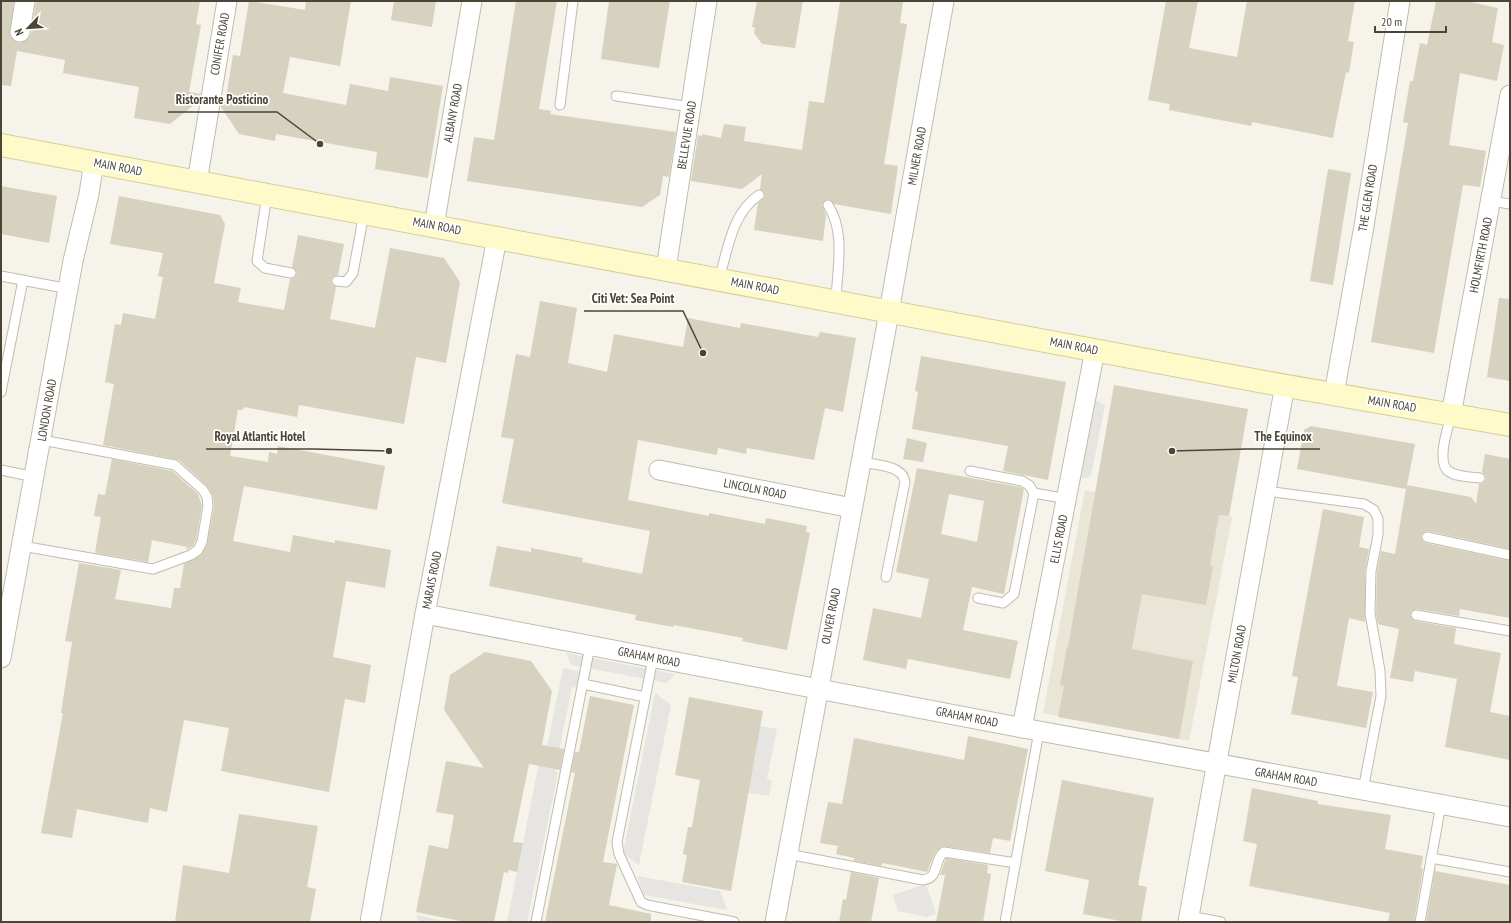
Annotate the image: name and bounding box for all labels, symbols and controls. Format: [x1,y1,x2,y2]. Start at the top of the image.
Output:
north arrow [8,8,48,48]
scale bar [1375,8,1446,34]
street label: CONIFER ROAD [207,11,232,76]
text: 20 m [1381,14,1402,29]
text: N [11,27,27,38]
street label: ALBANY ROAD [440,82,465,144]
callout: Ristorante Posticino [168,87,277,112]
text: Ristorante Posticino [176,91,268,108]
street label: BELLEVUE ROAD [674,100,699,170]
street label: MILNER ROAD [904,126,929,186]
street label: MAIN ROAD [93,154,144,179]
street label: THE GLEN ROAD [1355,163,1380,233]
street label: MAIN ROAD [412,213,463,238]
street label: HOLMFIRTH ROAD [1466,216,1495,294]
street label: MAIN ROAD [730,273,781,298]
callout: Citi Vet: Sea Point [584,286,683,311]
text: Citi Vet: Sea Point [592,290,674,307]
street label: MAIN ROAD [1049,333,1100,358]
street label: LONDON ROAD [34,378,59,442]
street label: MAIN ROAD [1367,392,1417,415]
callout: Royal Atlantic Hotel [206,424,314,449]
callout: The Equinox [1246,424,1320,449]
text: Royal Atlantic Hotel [215,428,306,445]
text: The Equinox [1254,428,1312,445]
street label: LINCOLN ROAD [722,475,788,502]
street label: ELLIS ROAD [1046,513,1071,565]
street label: MARAIS ROAD [419,550,444,610]
street label: OLIVER ROAD [818,586,843,645]
street label: MILTON ROAD [1224,624,1249,684]
street label: GRAHAM ROAD [617,643,682,670]
street label: GRAHAM ROAD [935,703,1000,730]
street label: GRAHAM ROAD [1254,764,1318,789]

